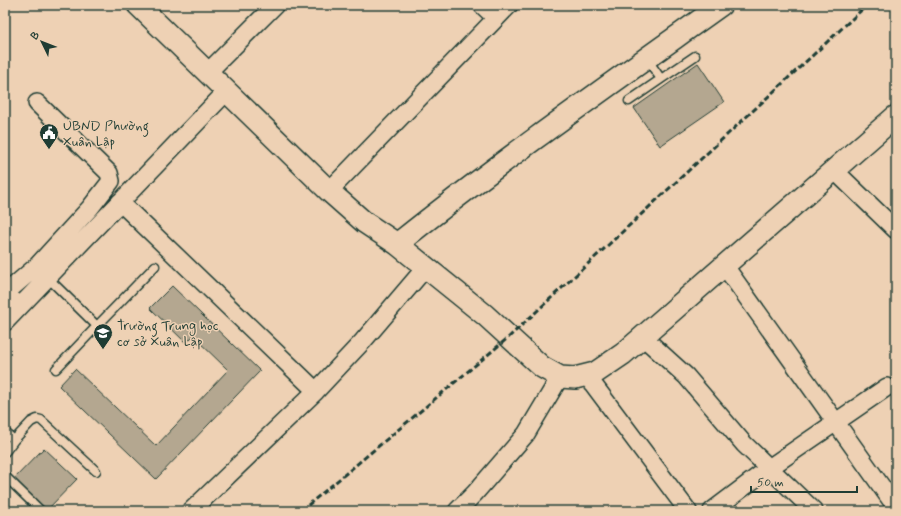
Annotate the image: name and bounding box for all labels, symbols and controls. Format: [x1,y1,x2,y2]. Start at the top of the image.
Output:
north arrow [22,22,62,62]
text: B [28,29,43,43]
place label: UBND Phường Xuân Lập [63,117,149,151]
public building icon: UBND Phường Xuân Lập [38,122,60,150]
place label: Trường Trung học cơ sở Xuân Lập [117,317,219,351]
school or university icon: Trường Trung học cơ sở Xuân Lập [92,322,114,350]
scale bar [751,468,857,494]
text: 50 m [757,475,784,491]

